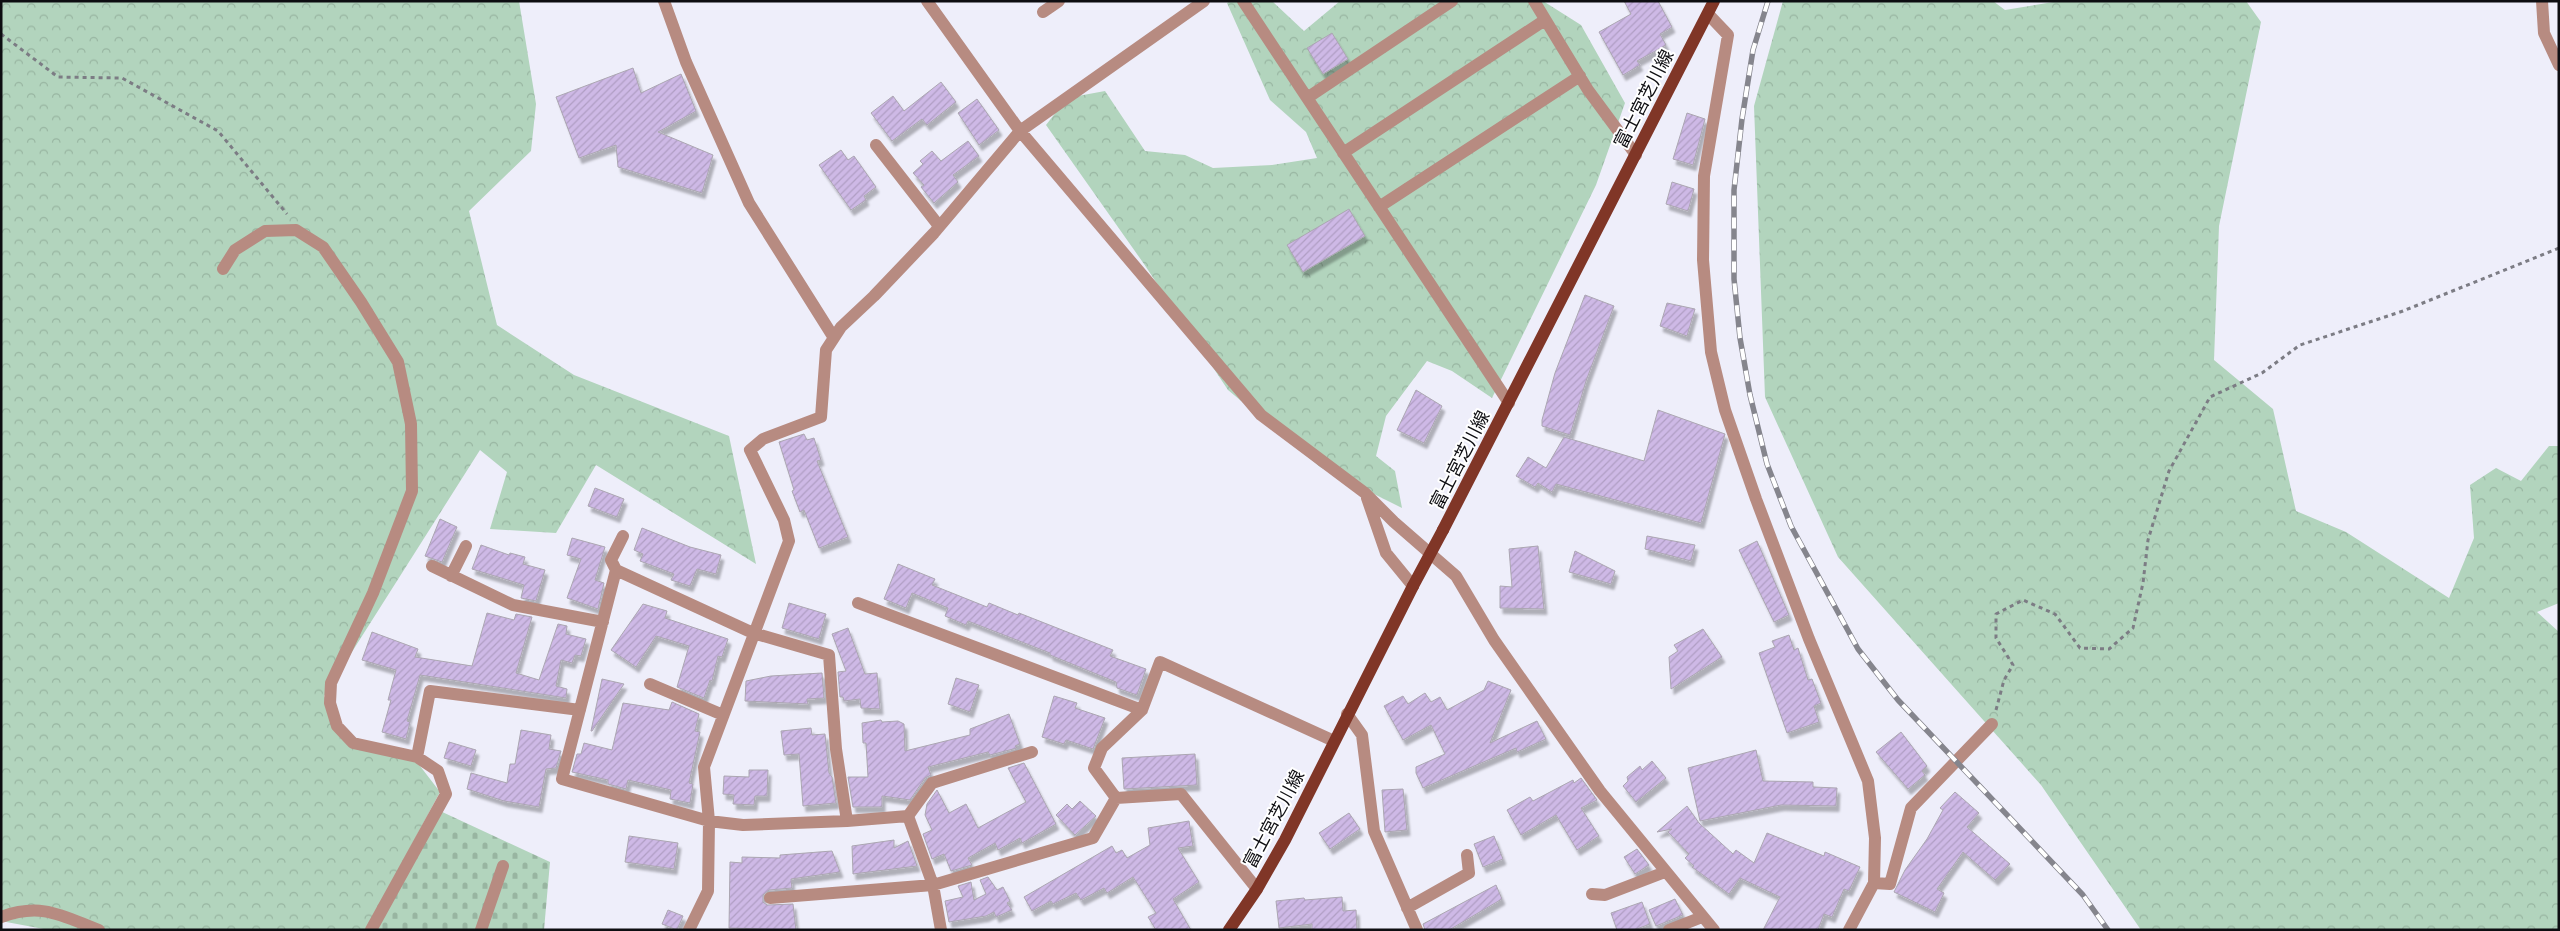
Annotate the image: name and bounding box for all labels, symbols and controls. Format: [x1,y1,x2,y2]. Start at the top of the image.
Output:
street label: 富士宮芝川線 [1608,45,1678,152]
street label: 富士宮芝川線 [1424,406,1494,513]
street label: 富士宮芝川線 [1237,765,1309,872]

